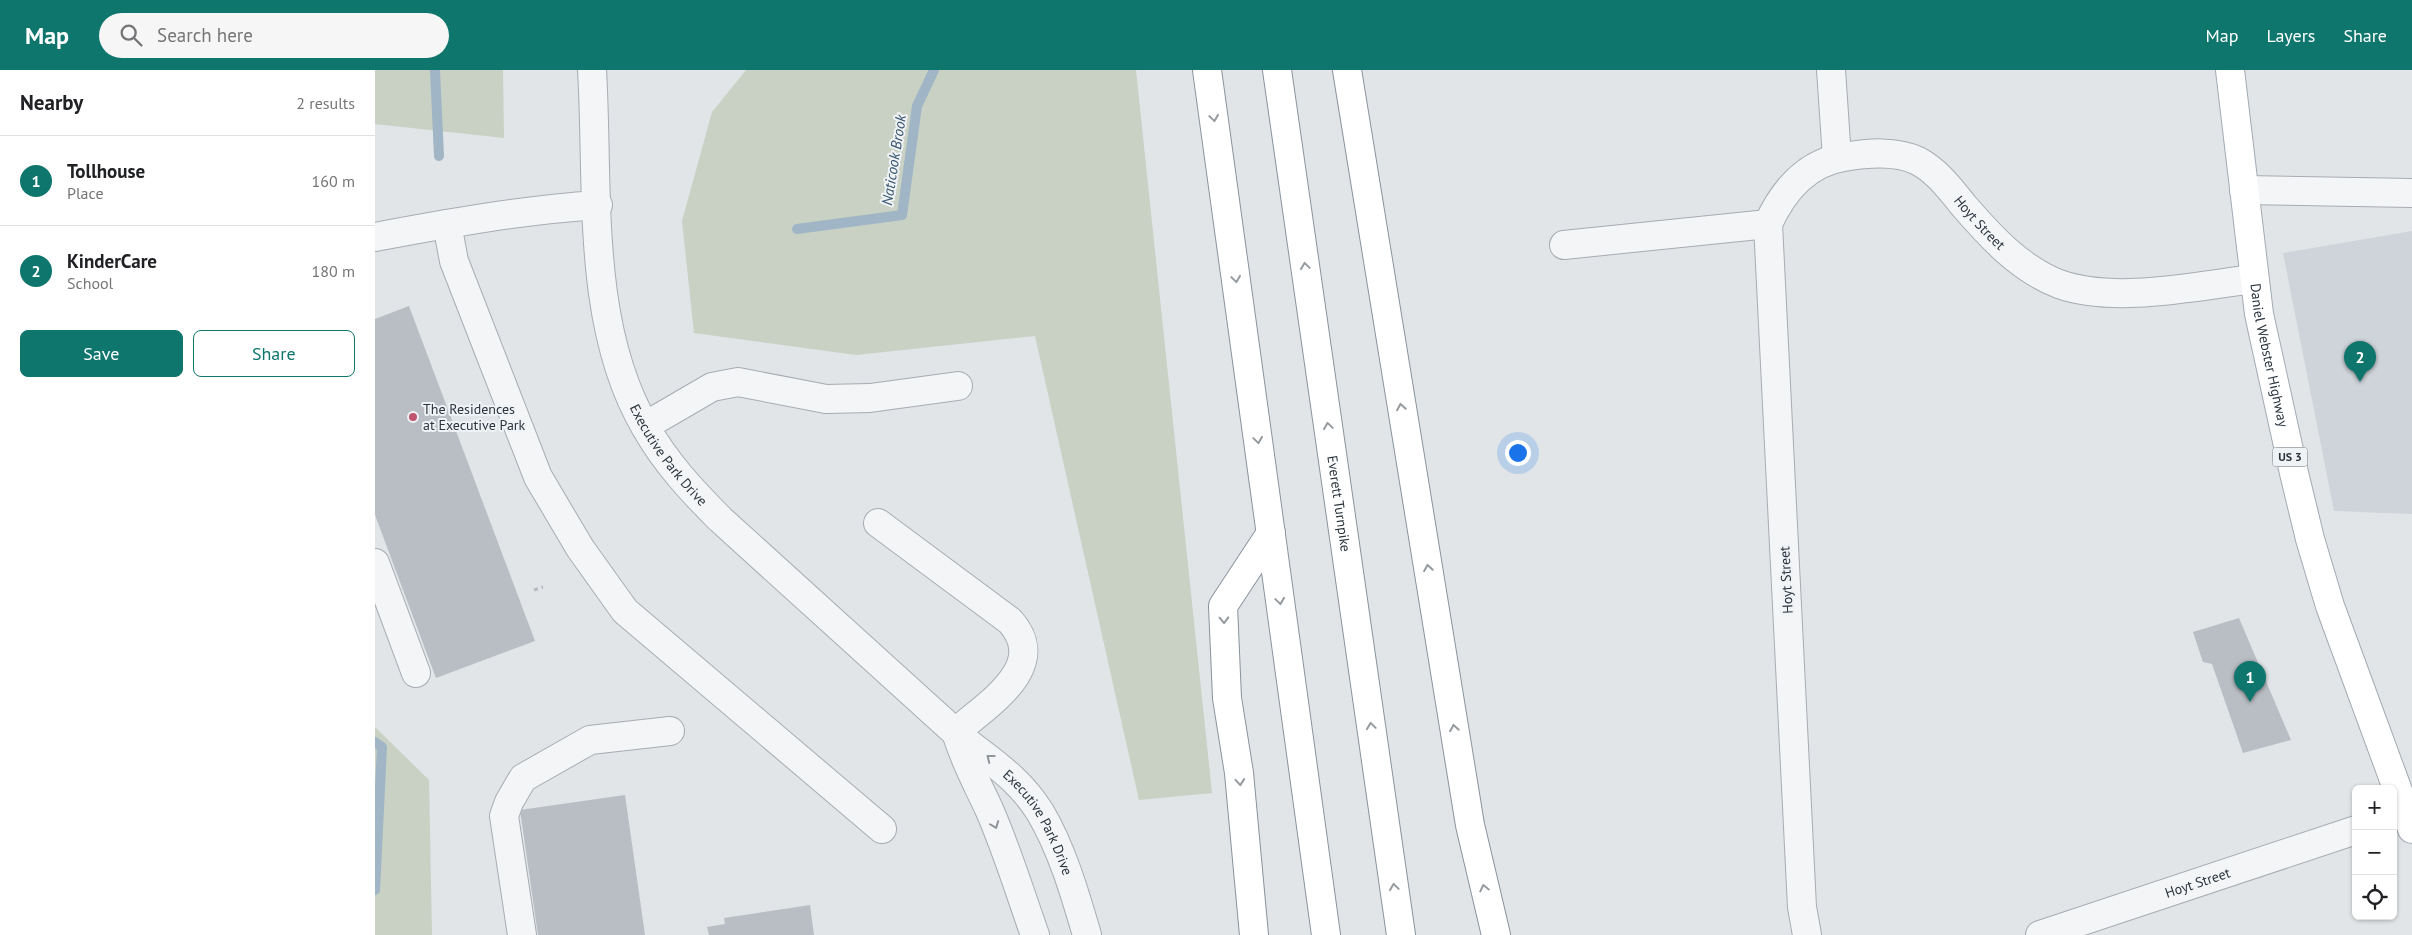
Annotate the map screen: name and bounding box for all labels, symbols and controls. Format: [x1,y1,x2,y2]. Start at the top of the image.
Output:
search box [99,13,449,58]
text: Map [25,20,69,51]
icon: search [117,21,145,49]
text: Search here [157,23,253,47]
text: Map [2206,24,2238,47]
text: Layers [2266,24,2315,47]
text: Share [2343,24,2387,47]
text: Nearby [20,89,83,116]
text: 2 results [296,93,355,113]
water label: Naticook Brook [877,112,910,207]
one-way arrow [1208,115,1219,123]
text: Tollhouse [67,159,145,183]
text: 1 [31,171,41,191]
text: 160 m [312,171,355,191]
text: Place [67,183,104,203]
street label: Hoyt Street [1950,192,2009,254]
text: KinderCare [67,249,157,273]
text: 2 [31,261,41,281]
text: 180 m [312,261,355,281]
one-way arrow [1301,261,1311,270]
text: School [67,273,113,293]
one-way arrow [1230,276,1241,284]
street label: Daniel Webster Highway [2246,282,2293,429]
button: Save [20,330,183,377]
button: Share [193,330,355,377]
pin: 2 [2344,341,2376,382]
place label: The Residences at Executive Park [423,400,526,434]
street label: Executive Park Drive [626,401,711,510]
one-way arrow [1397,403,1407,412]
marker: The Residences at Executive Park [407,411,419,423]
one-way arrow [1324,422,1334,431]
one-way arrow [1252,437,1263,445]
your location [1505,440,1531,466]
road number: US 3 [2273,448,2307,467]
street label: Everett Turnpike [1323,454,1355,553]
street label: Hoyt Street [1775,546,1797,614]
one-way arrow [1423,563,1433,572]
one-way arrow [1274,598,1285,606]
one-way arrow [1219,617,1229,625]
pin: 1 [2234,661,2266,702]
one-way arrow [1366,722,1377,730]
one-way arrow [1449,724,1459,732]
one-way arrow [986,755,995,764]
street label: Executive Park Drive [999,765,1077,878]
one-way arrow [1234,778,1245,786]
map controls [2352,785,2397,920]
button: + [2352,785,2397,830]
one-way arrow [989,820,999,829]
button: − [2352,830,2397,875]
street label: Hoyt Street [2163,863,2233,902]
button: locate [2352,875,2397,920]
one-way arrow [1389,882,1400,890]
one-way arrow [1479,883,1490,892]

